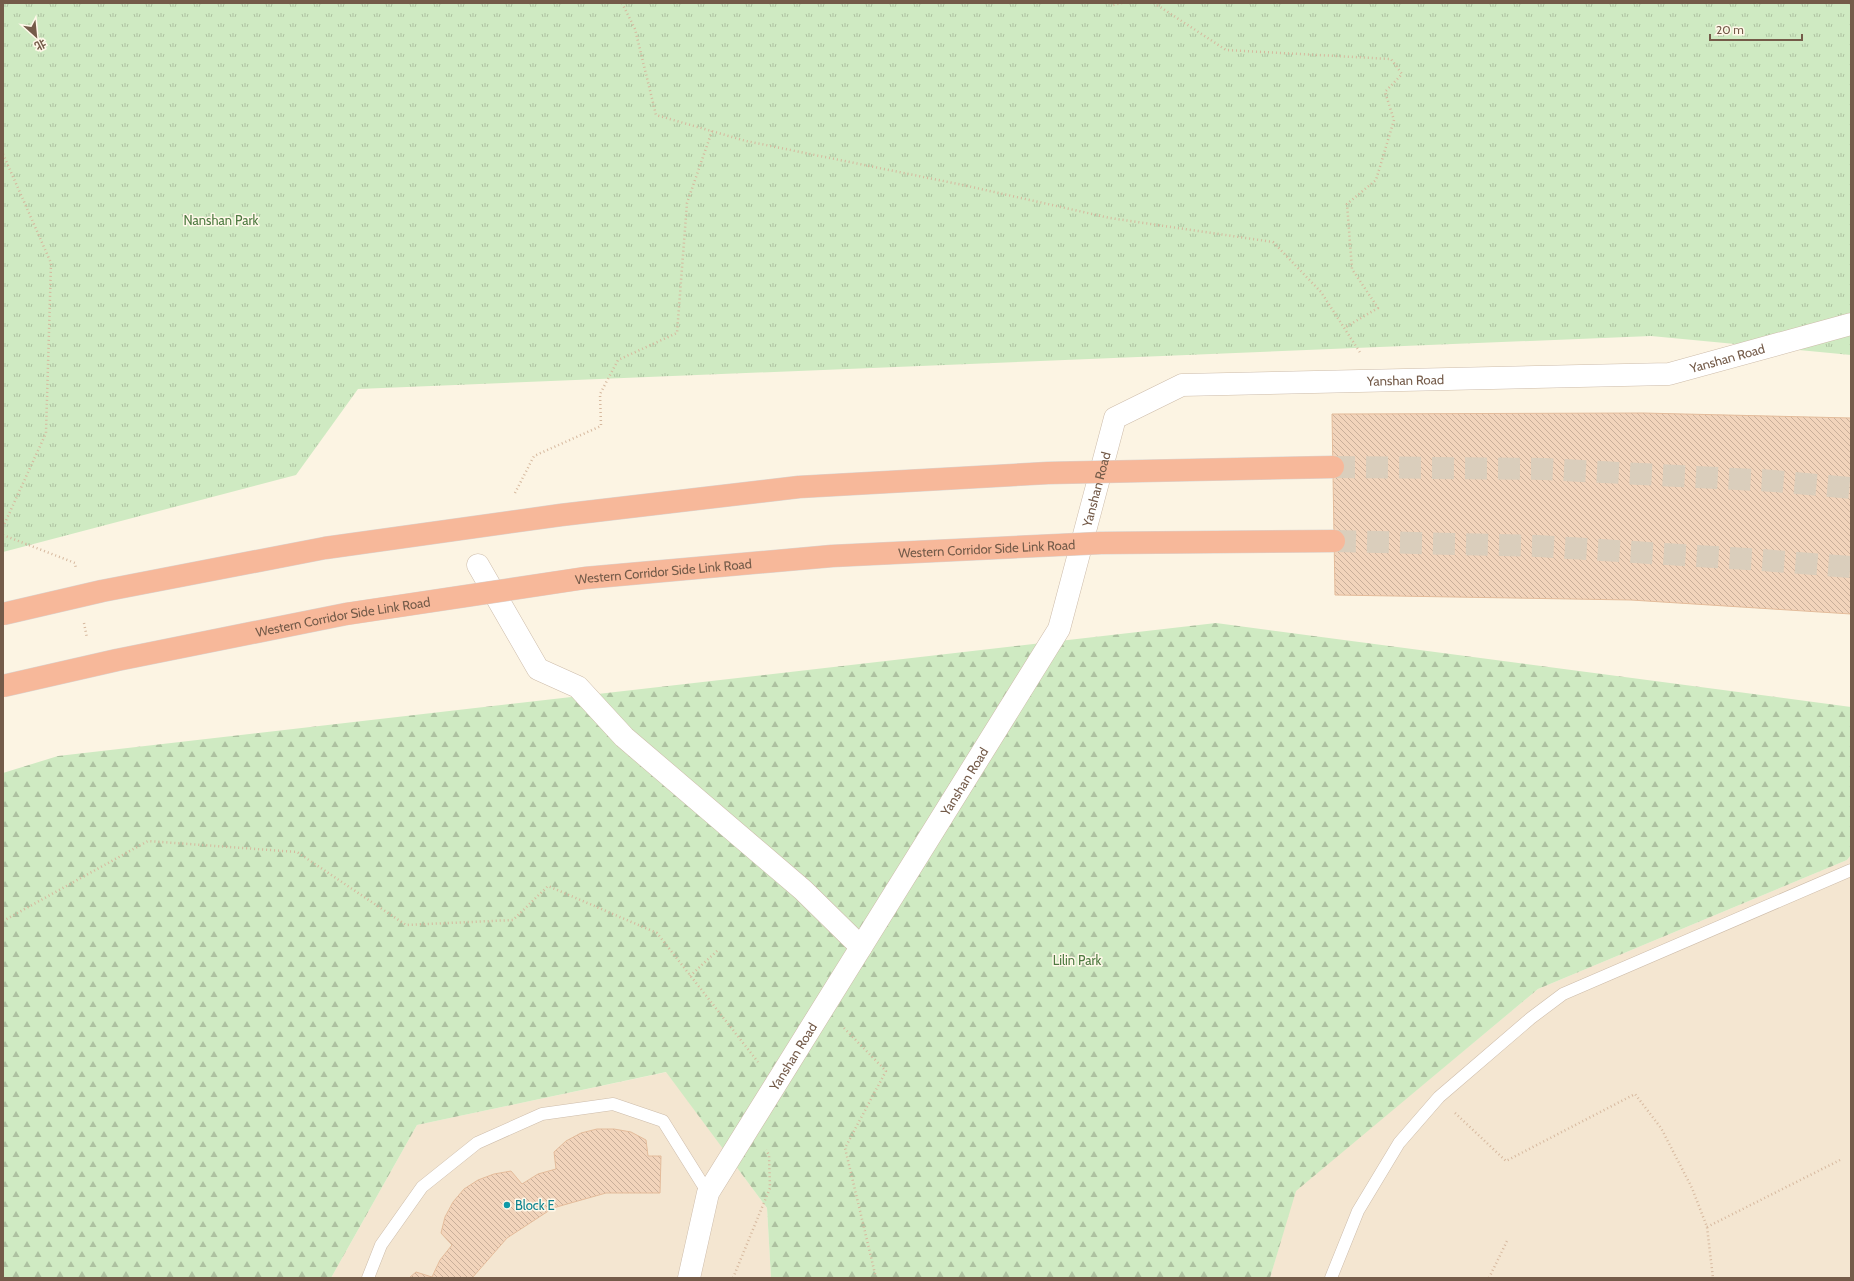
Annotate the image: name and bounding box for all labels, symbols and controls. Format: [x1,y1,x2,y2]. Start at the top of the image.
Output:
north arrow [16,16,56,56]
scale bar [1710,16,1802,42]
text: 20 m [1716,22,1744,37]
text: 北 [32,36,49,54]
park label: Nanshan Park [184,212,259,228]
street label: Yanshan Road [1687,340,1767,376]
street label: Yanshan Road [1366,371,1444,389]
street label: Yanshan Road [1078,450,1114,530]
street label: Western Corridor Side Link Road [898,536,1076,561]
street label: Western Corridor Side Link Road [574,555,752,587]
street label: Western Corridor Side Link Road [254,593,431,640]
street label: Yanshan Road [937,744,991,819]
park label: Lilin Park [1053,952,1102,968]
street label: Yanshan Road [765,1019,820,1094]
place label: Block E [515,1197,555,1213]
marker: Block E [502,1200,512,1210]

